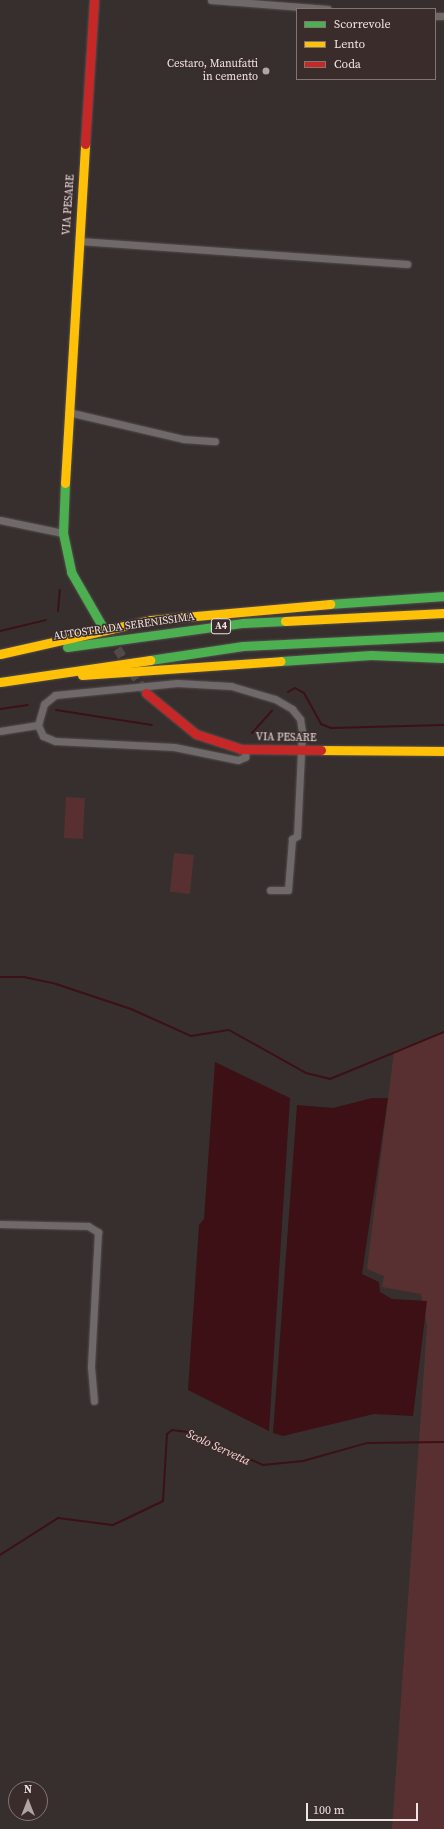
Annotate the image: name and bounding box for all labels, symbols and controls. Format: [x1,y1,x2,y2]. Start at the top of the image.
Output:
legend [296,8,436,80]
text: Scorrevole [334,16,391,32]
text: Lento [334,36,365,52]
text: Coda [334,56,361,72]
place label: Cestaro, Manufatti in cemento [167,58,258,84]
marker: Cestaro, Manufatti in cemento [261,66,271,76]
street label: VIA PESARE [60,174,78,236]
street label: AUTOSTRADA SERENISSIMA [52,611,196,643]
road number: A4 [210,618,232,634]
street label: VIA PESARE [256,731,316,745]
water label: Scolo Servetta [184,1427,252,1469]
north arrow [8,1781,48,1821]
text: N [24,1782,32,1797]
scale bar [308,1795,420,1821]
text: 100 m [313,1802,345,1818]

